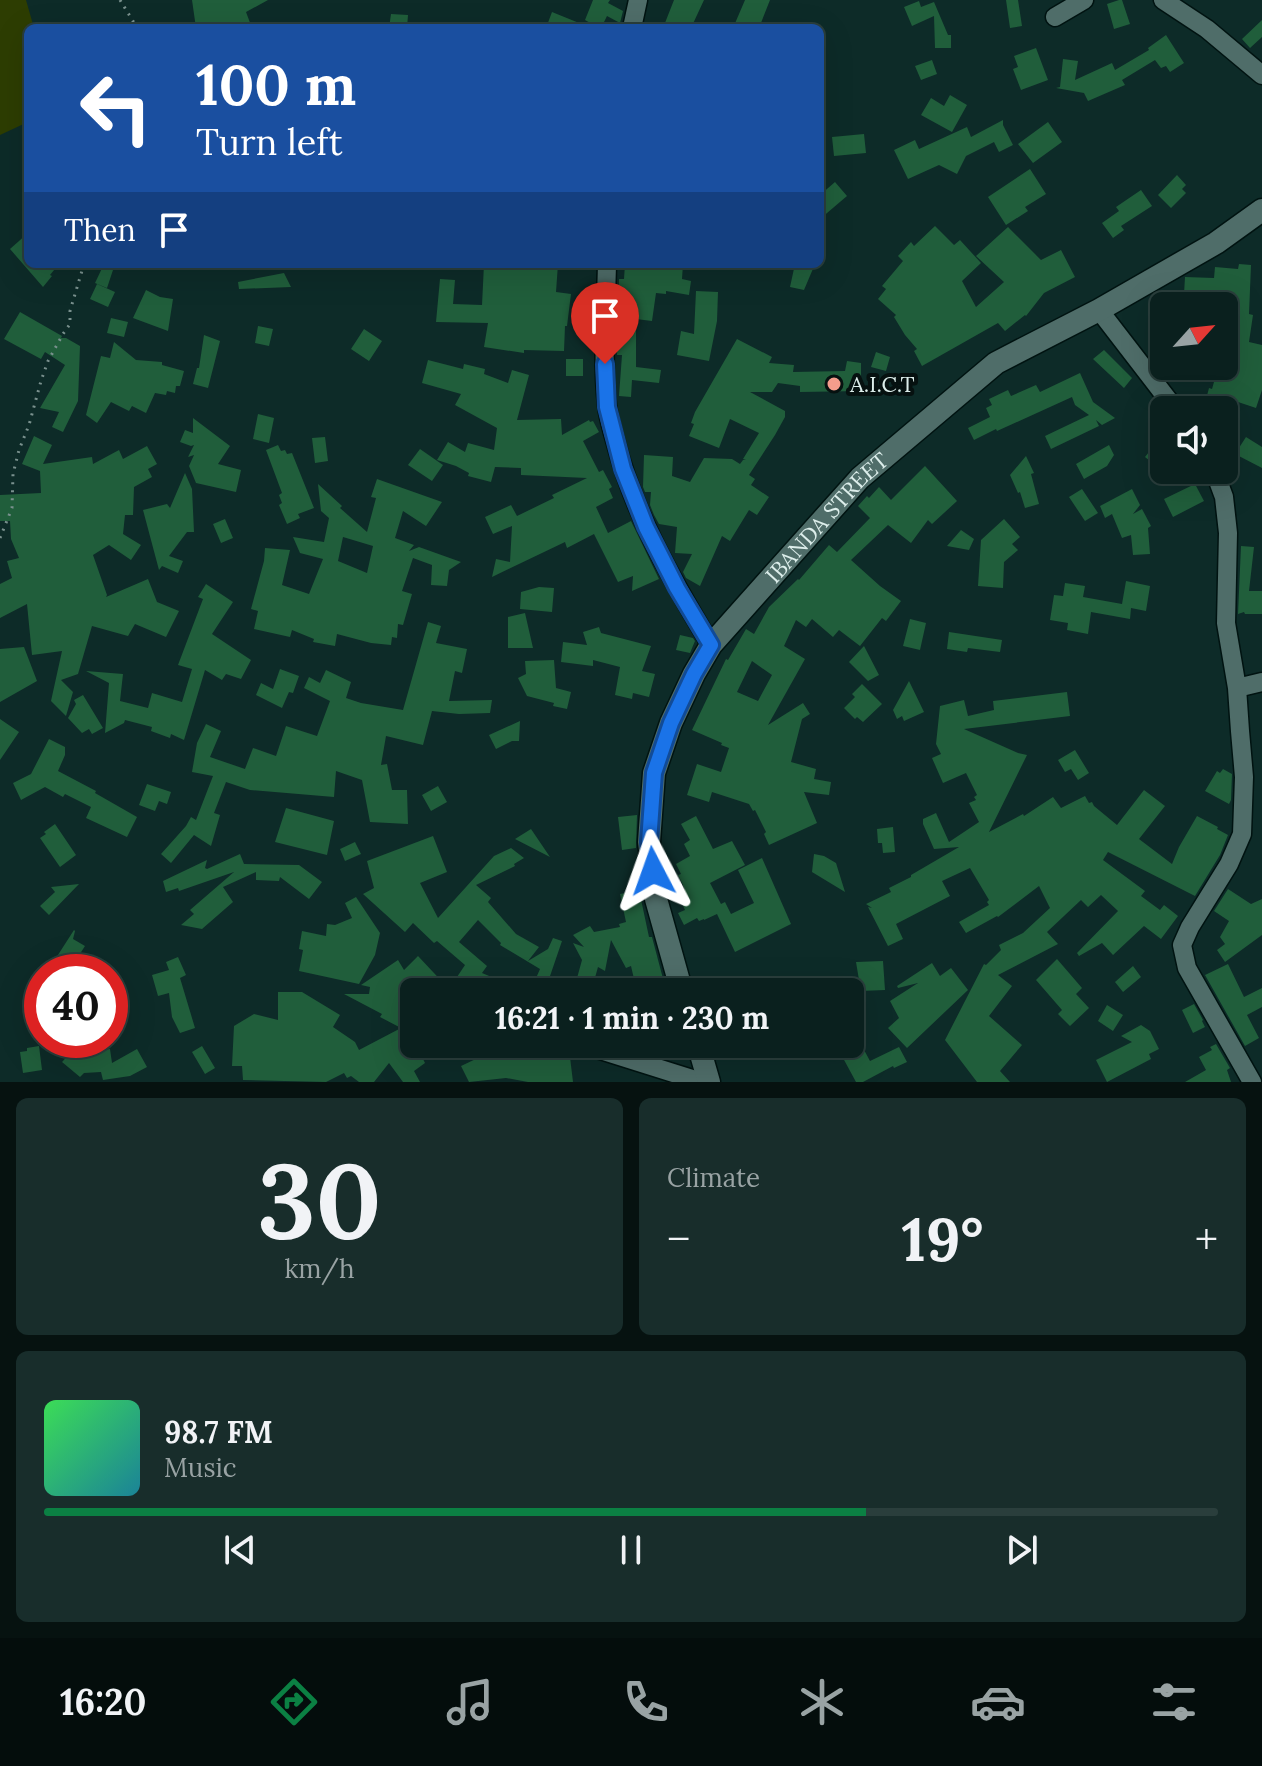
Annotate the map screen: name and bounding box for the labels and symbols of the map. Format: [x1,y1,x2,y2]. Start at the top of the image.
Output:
pin [571,282,639,364]
north arrow [1150,292,1238,380]
place label: A.I.C.T [849,370,915,398]
marker: A.I.C.T [825,375,843,393]
street label: IBANDA STREET [759,446,894,589]
position arrow [611,829,695,913]
speed limit sign: 40 [24,954,128,1058]

